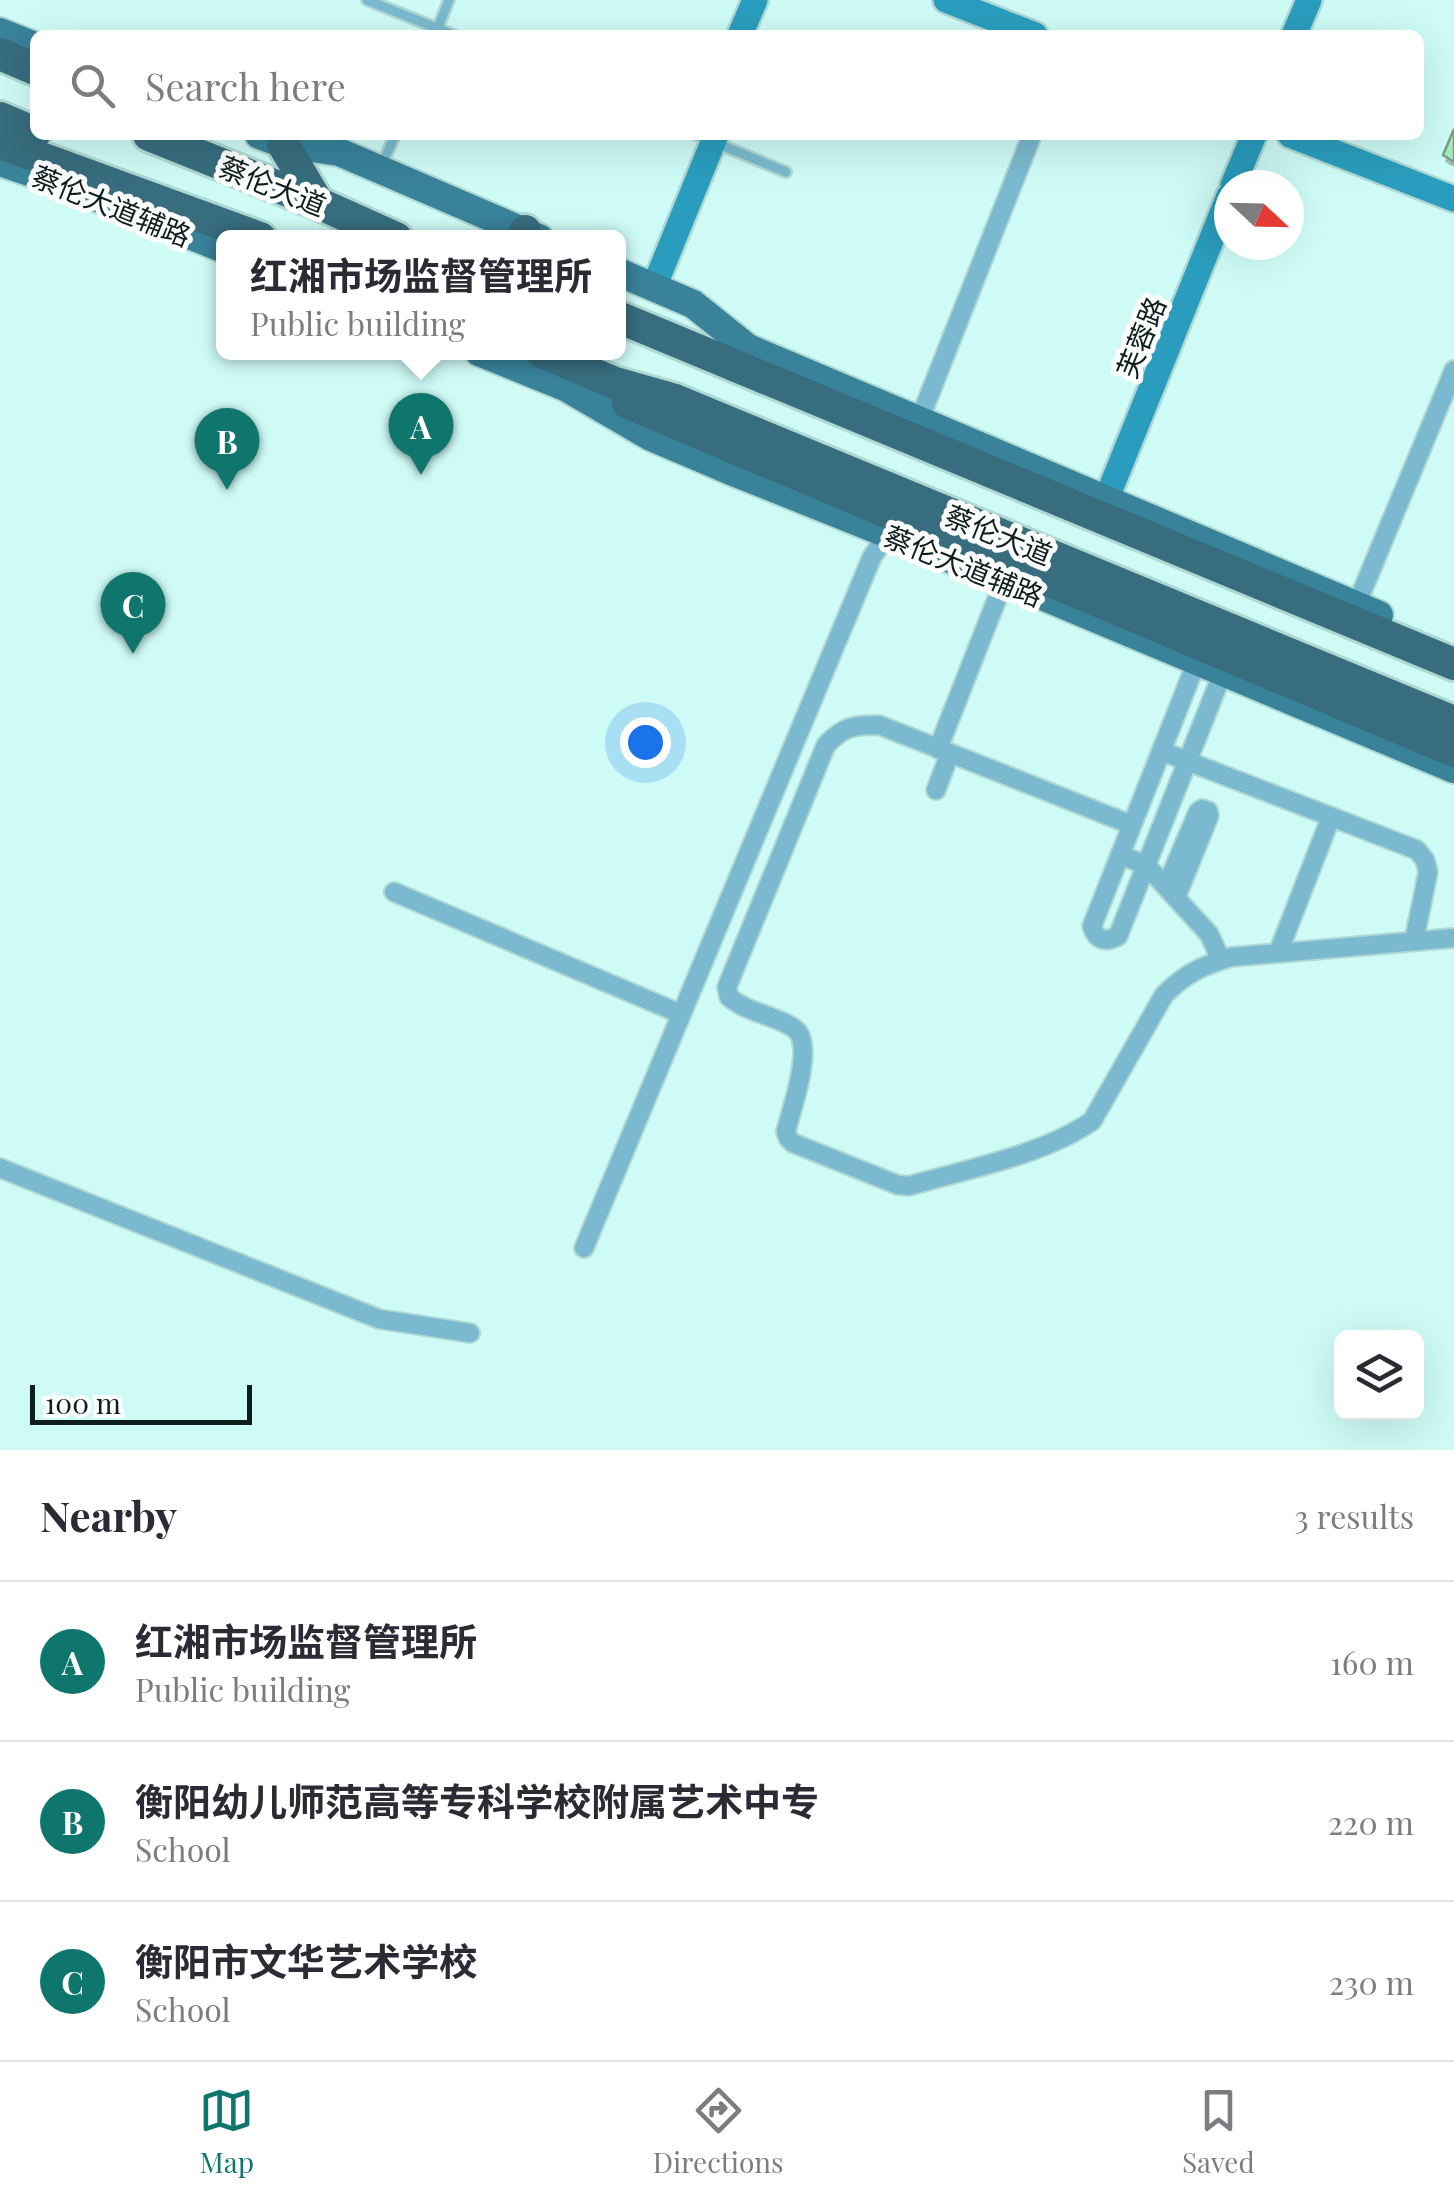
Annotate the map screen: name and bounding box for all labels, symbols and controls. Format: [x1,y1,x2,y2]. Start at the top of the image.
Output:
search box [30,30,1424,140]
icon: search [65,58,120,113]
text: Search here [145,60,346,111]
street label: 蔡伦大道 [214,147,332,223]
street label: 蔡伦大道辅路 [27,156,197,254]
north arrow [1214,170,1304,260]
popup [216,230,626,360]
text: 红湘市场监督管理所 [250,249,592,300]
street label: 芙蓉路 [1107,291,1173,383]
text: Public building [250,301,466,344]
pin: A [388,392,454,475]
pin: B [194,408,260,490]
street label: 蔡伦大道 [940,496,1058,572]
street label: 蔡伦大道辅路 [879,516,1049,614]
pin: C [100,572,166,654]
your location [620,717,671,768]
map controls [1334,1330,1424,1420]
button: layers [1334,1330,1424,1420]
scale bar [30,1380,252,1424]
text: 100 m [45,1384,121,1421]
text: Nearby [40,1487,177,1543]
text: 3 results [1294,1494,1414,1537]
text: 红湘市场监督管理所 [135,1615,477,1666]
text: A [62,1640,83,1683]
text: 160 m [1330,1640,1414,1683]
text: Public building [135,1667,351,1710]
text: 衡阳幼儿师范高等专科学校附属艺术中专 [135,1775,819,1826]
text: B [62,1800,83,1843]
text: 220 m [1328,1800,1414,1843]
text: School [135,1827,231,1870]
text: 衡阳市文华艺术学校 [135,1935,477,1986]
text: C [61,1960,84,2003]
text: 230 m [1329,1960,1414,2003]
text: School [135,1987,231,2030]
tab: Map [199,2083,254,2180]
tab: Directions [653,2083,784,2180]
tab: Saved [1182,2083,1255,2180]

